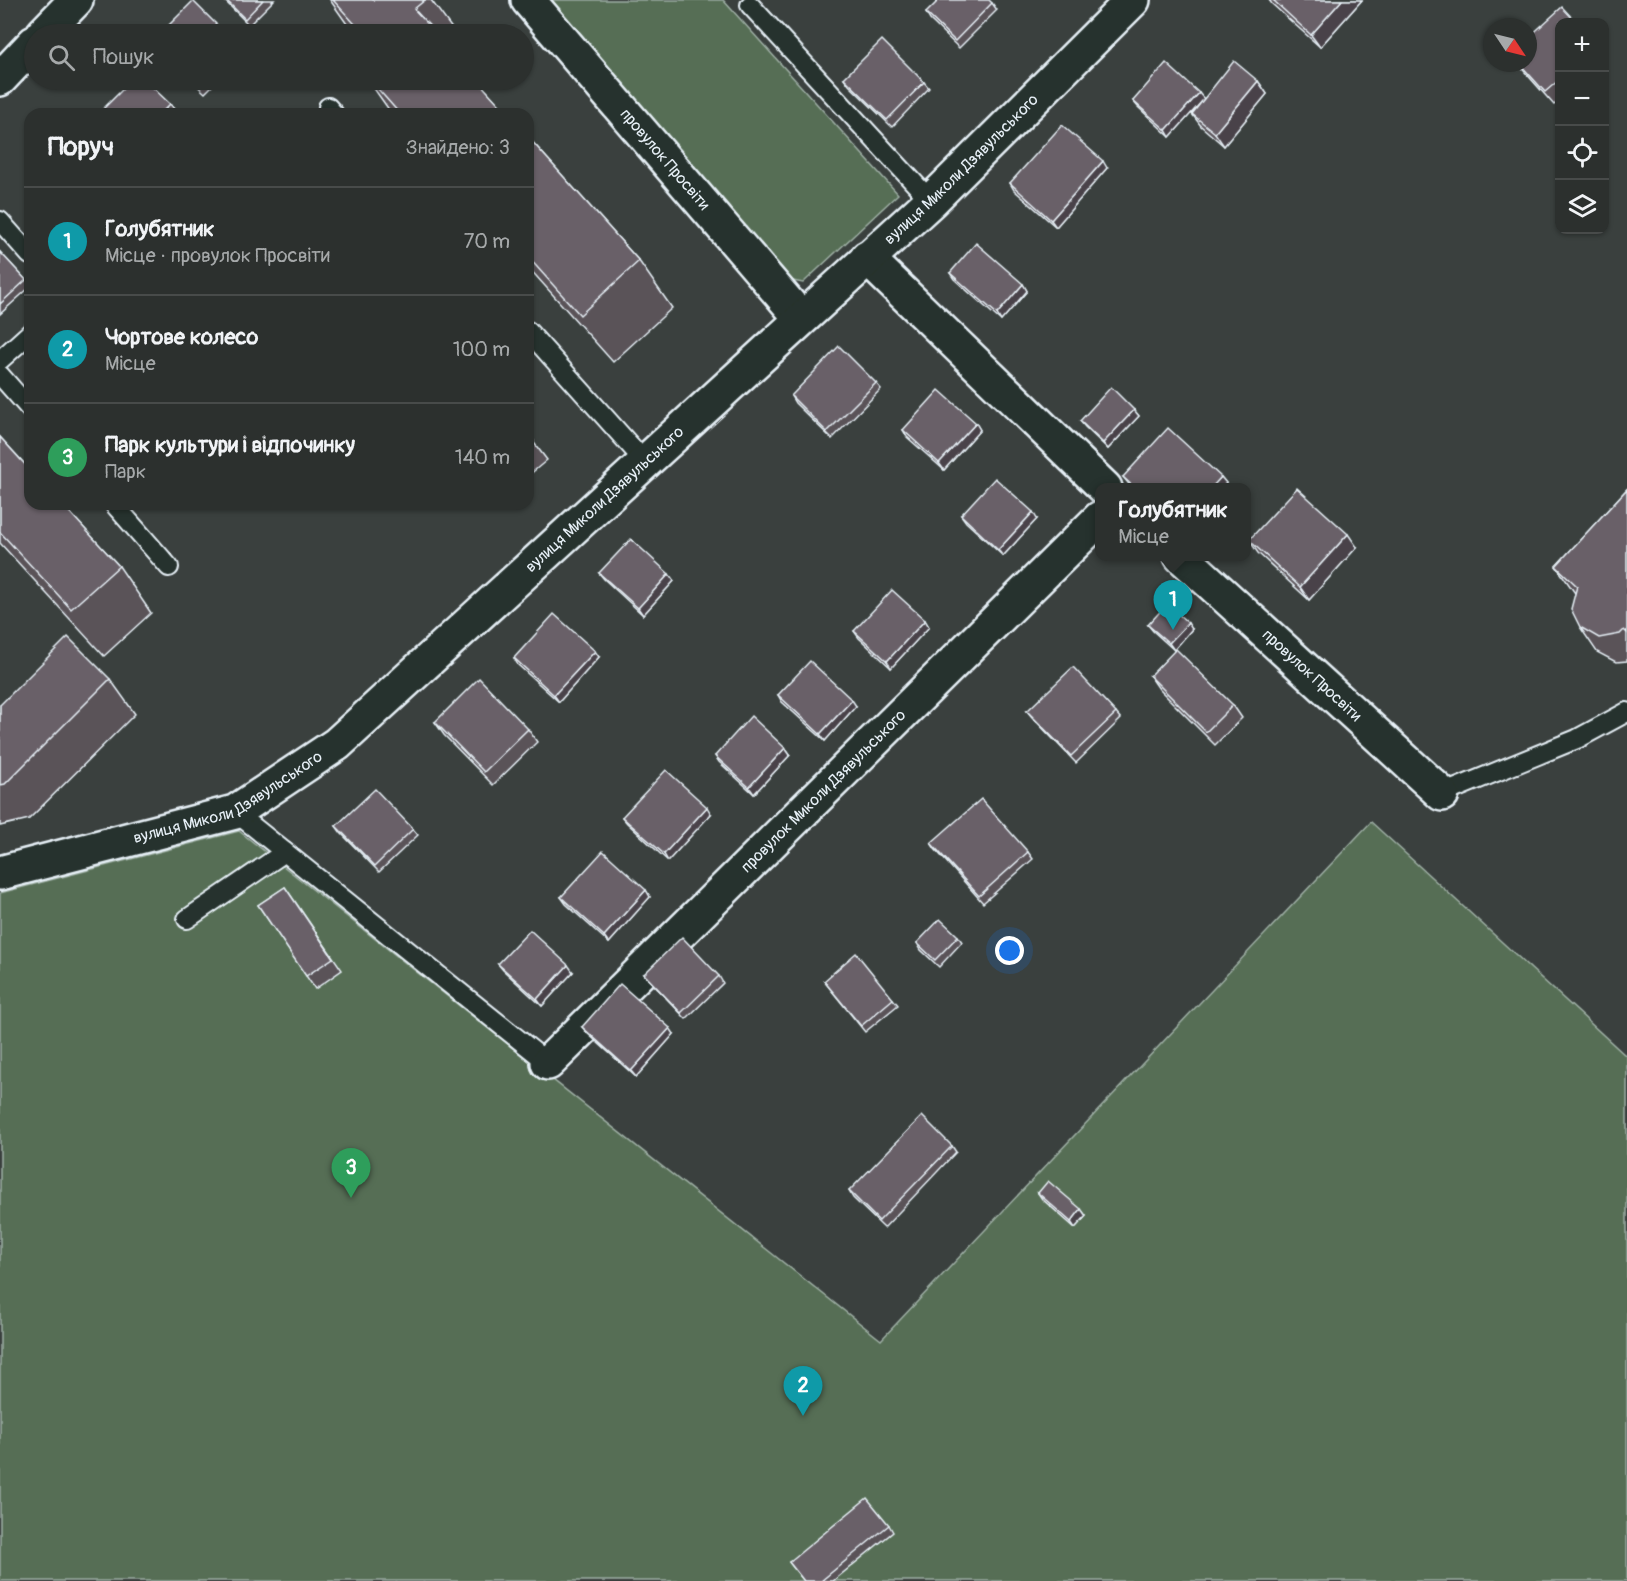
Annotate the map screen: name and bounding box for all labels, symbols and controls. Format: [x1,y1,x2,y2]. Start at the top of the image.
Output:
north arrow [1483,18,1537,72]
map controls [1555,18,1609,234]
button: + [1555,18,1609,72]
search box [24,24,534,90]
icon: search [45,41,78,74]
text: Пошук [93,43,154,71]
button: − [1555,72,1609,126]
street label: вулиця Миколи Дзявульського [880,89,1043,249]
street label: провулок Просвіти [616,104,714,214]
button: locate [1555,126,1609,180]
text: Поруч [48,131,114,163]
text: Знайдено: 3 [406,135,510,160]
button: layers [1555,180,1609,234]
text: Голубятник [105,215,214,243]
text: 1 [64,229,71,254]
text: 70 m [464,229,510,254]
text: Місце · провулок Просвіти [105,243,330,268]
text: Чортове колесо [105,323,258,351]
text: 2 [62,337,73,362]
text: 100 m [453,337,510,362]
text: Місце [105,351,156,376]
street label: вулиця Миколи Дзявульського [521,422,688,577]
text: Парк культури і відпочинку [105,431,355,459]
text: 3 [62,445,73,470]
text: 140 m [455,445,510,470]
text: Парк [105,459,146,484]
popup [1095,483,1251,561]
text: Голубятник [1118,496,1228,524]
text: Місце [1118,524,1169,549]
pin: 1 [1154,580,1192,630]
street label: провулок Просвіти [1258,625,1366,726]
street label: провулок Миколи Дзявульського [737,705,910,877]
street label: вулиця Миколи Дзявульського [131,746,327,848]
your location [995,936,1024,965]
pin: 3 [332,1148,370,1198]
pin: 2 [784,1366,822,1416]

